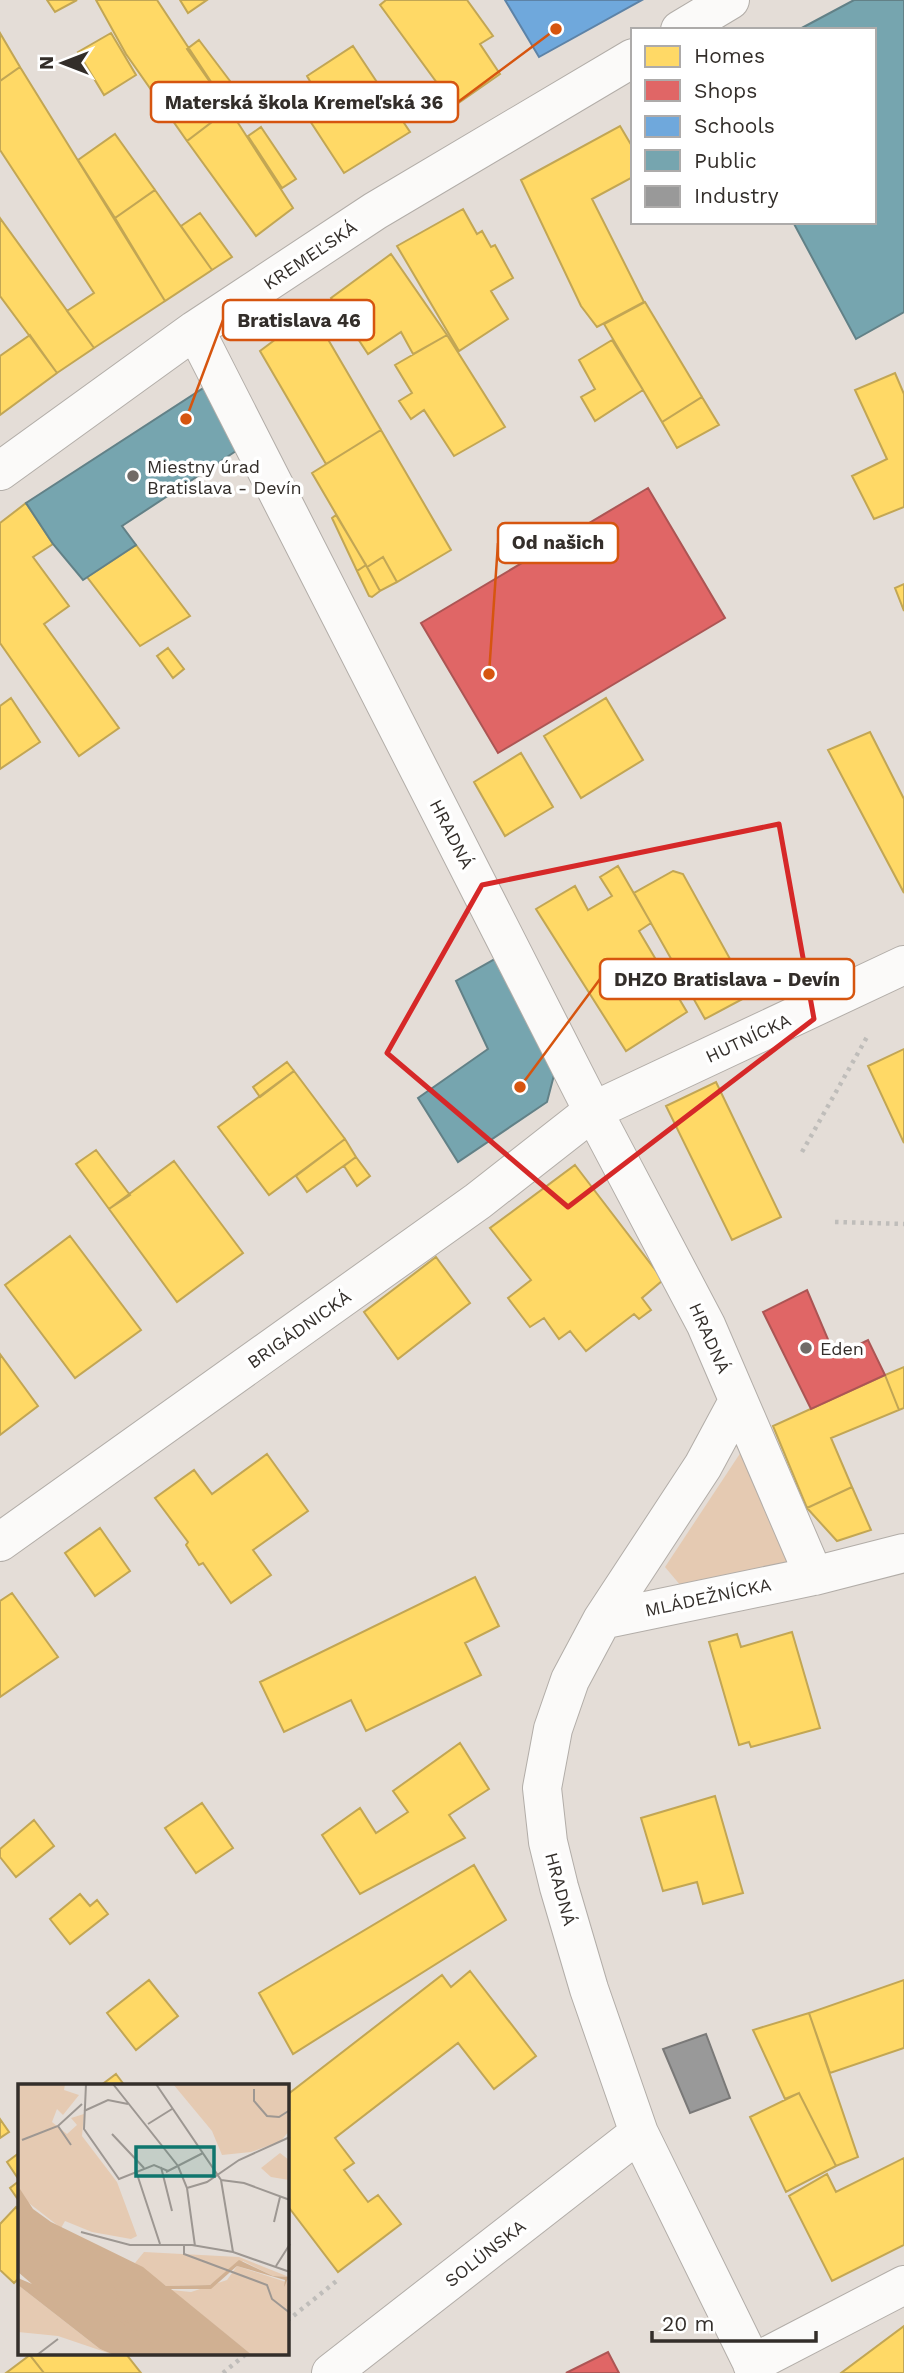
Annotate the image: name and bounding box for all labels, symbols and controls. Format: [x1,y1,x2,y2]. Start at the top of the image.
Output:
north arrow [28,28,98,98]
legend [631,28,876,224]
text: Homes [694,43,765,68]
text: N [35,56,58,70]
text: Shops [694,78,757,103]
callout: Materská škola Kremeľská 36 [151,82,458,122]
text: Materská škola Kremeľská 36 [165,91,443,114]
text: Schools [694,113,775,138]
text: Public [694,148,757,173]
text: Industry [694,183,779,208]
street label: KREMEĽSKÁ [259,216,361,294]
callout: Bratislava 46 [223,300,374,340]
text: Bratislava 46 [237,309,361,332]
place label: Miestny úrad Bratislava - Devín [147,456,302,498]
marker: Miestny úrad Bratislava - Devín [125,468,141,484]
callout: Od našich [498,523,618,563]
text: Od našich [512,531,604,554]
street label: HRADNÁ [426,796,478,872]
callout: DHZO Bratislava - Devín [600,959,854,999]
text: DHZO Bratislava - Devín [614,968,840,991]
street label: HUTNÍCKA [702,1009,794,1067]
street label: BRIGÁDNICKÁ [243,1285,355,1372]
street label: HRADNÁ [685,1299,735,1377]
place label: Eden [820,1338,864,1359]
marker: Eden [798,1340,814,1356]
street label: MLÁDEŽNÍCKA [643,1573,773,1621]
street label: HRADNÁ [541,1850,581,1928]
inset map [18,2084,289,2356]
street label: SOLÚNSKA [440,2215,530,2291]
scale bar [652,2300,816,2344]
text: 20 m [662,2311,714,2336]

